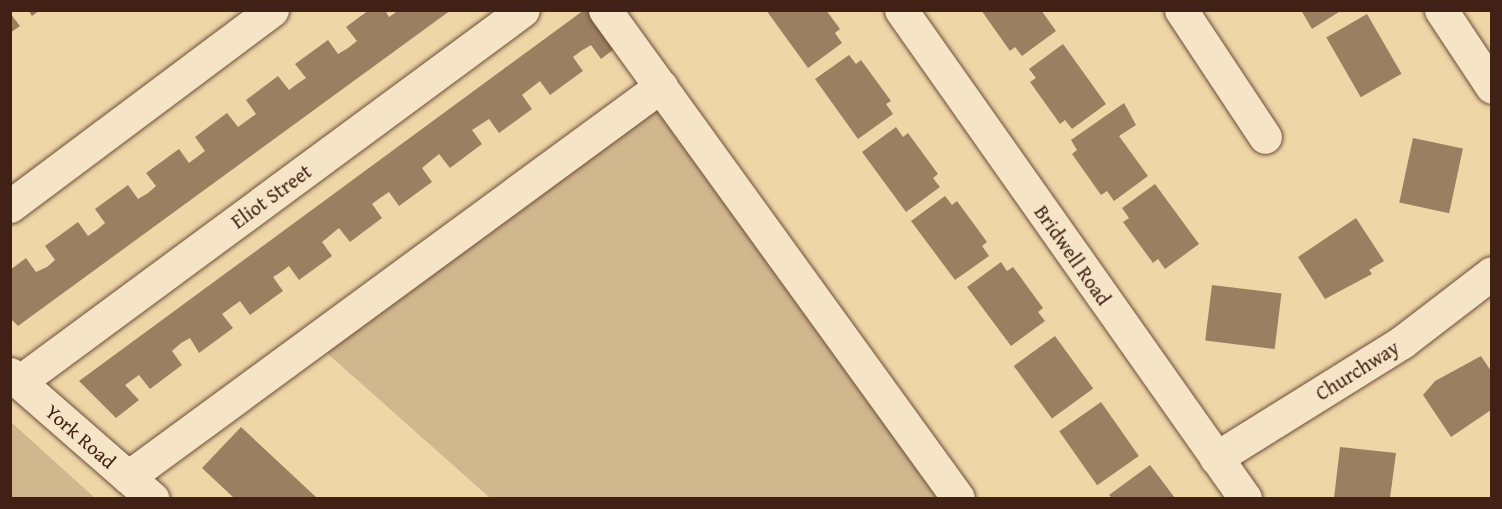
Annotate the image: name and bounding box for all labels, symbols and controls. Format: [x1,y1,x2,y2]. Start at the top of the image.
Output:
street label: Eliot Street [226,159,316,233]
street label: Bridwell Road [1030,200,1116,310]
street label: Churchway [1311,335,1403,405]
street label: York Road [41,399,121,473]

